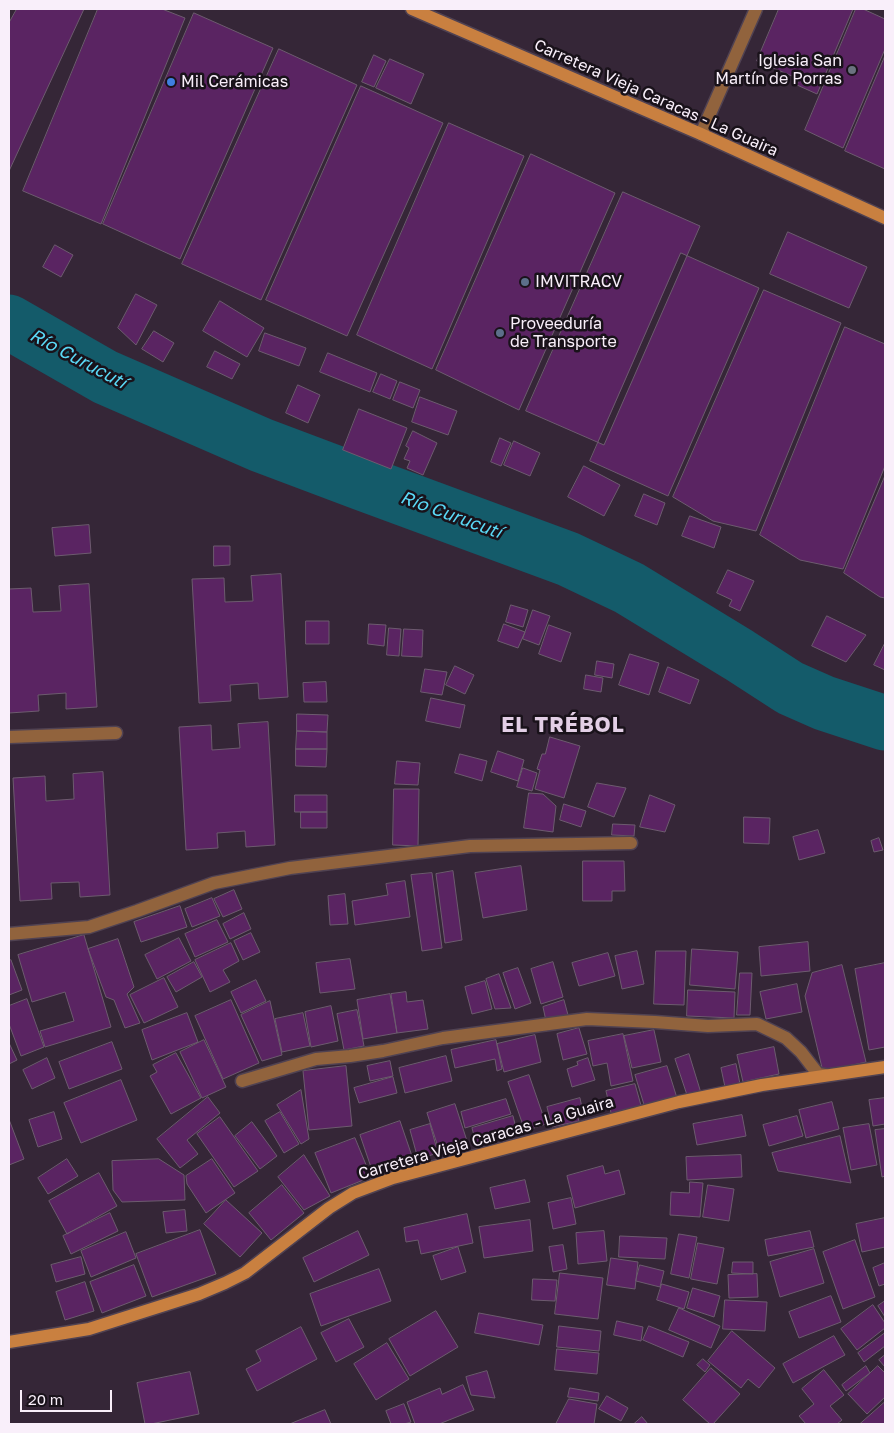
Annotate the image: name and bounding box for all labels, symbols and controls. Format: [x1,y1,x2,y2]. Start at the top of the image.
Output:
street label: Carretera Vieja Caracas - La Guaira [531,35,781,161]
place label: Iglesia San Martín de Porras [715,51,842,89]
marker: Iglesia San Martín de Porras [846,64,858,76]
place label: Mil Cerámicas [181,72,288,92]
marker: Mil Cerámicas [165,76,177,88]
place label: IMVITRACV [535,272,622,292]
marker: IMVITRACV [519,276,531,288]
place label: Proveeduría de Transporte [510,314,617,352]
water label: Río Curucutí [26,325,130,393]
marker: Proveeduría de Transporte [494,327,506,339]
water label: Río Curucutí [397,487,505,543]
district label: EL TRÉBOL [500,712,626,738]
street label: Carretera Vieja Caracas - La Guaira [356,1092,616,1184]
scale bar [22,1380,115,1412]
text: 20 m [28,1390,63,1408]

